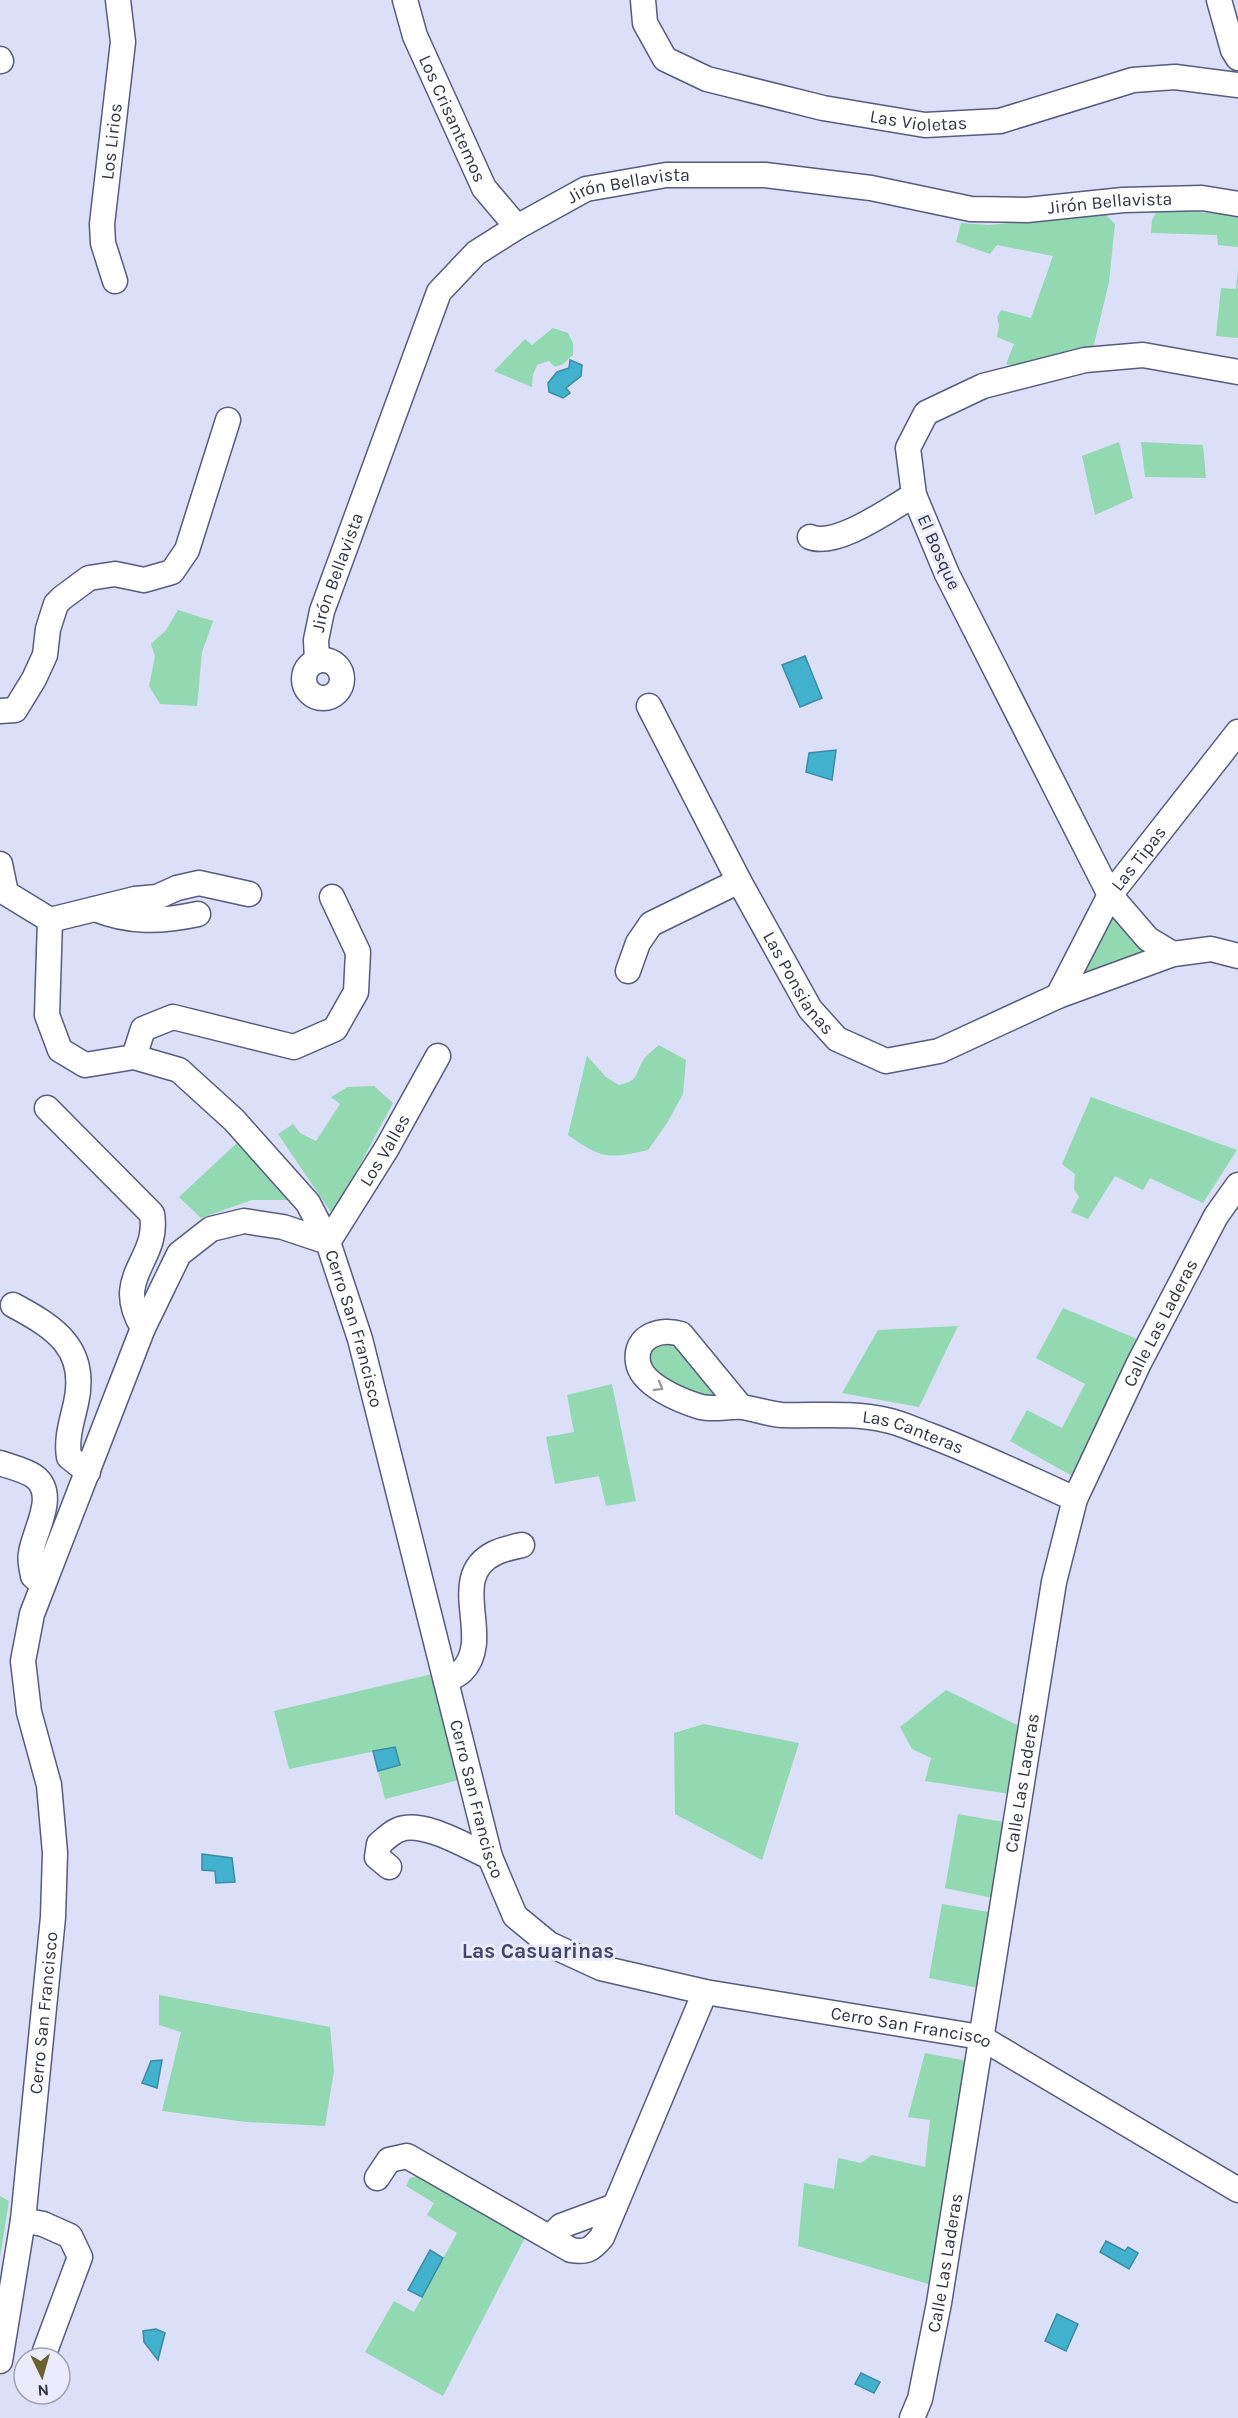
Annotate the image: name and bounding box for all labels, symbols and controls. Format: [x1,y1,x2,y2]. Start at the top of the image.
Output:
street label: Los Crisantemos [414,51,491,186]
street label: Los Lirios [96,102,127,181]
street label: Las Violetas [868,105,968,136]
street label: Jirón Bellavista [563,164,690,208]
street label: Jirón Bellavista [1046,188,1173,219]
street label: Jirón Bellavista [307,510,368,634]
street label: El Bosque [913,511,965,593]
street label: Las Tipas [1106,822,1171,895]
street label: Las Ponsianas [758,928,839,1039]
street label: Los Valles [355,1110,415,1190]
street label: Cerro San Francisco [320,1247,388,1410]
street label: Calle Las Laderas [1118,1255,1203,1390]
one-way arrow [653,1380,663,1391]
street label: Las Canteras [861,1405,967,1459]
street label: Calle Las Laderas [1000,1712,1044,1854]
street label: Cerro San Francisco [445,1717,509,1882]
street label: Cerro San Francisco [25,1930,63,2095]
district label: Las Casuarinas [462,1939,614,1963]
street label: Cerro San Francisco [829,2002,996,2053]
street label: Calle Las Laderas [922,2192,967,2334]
north arrow [12,2346,72,2406]
text: N [37,2380,50,2400]

